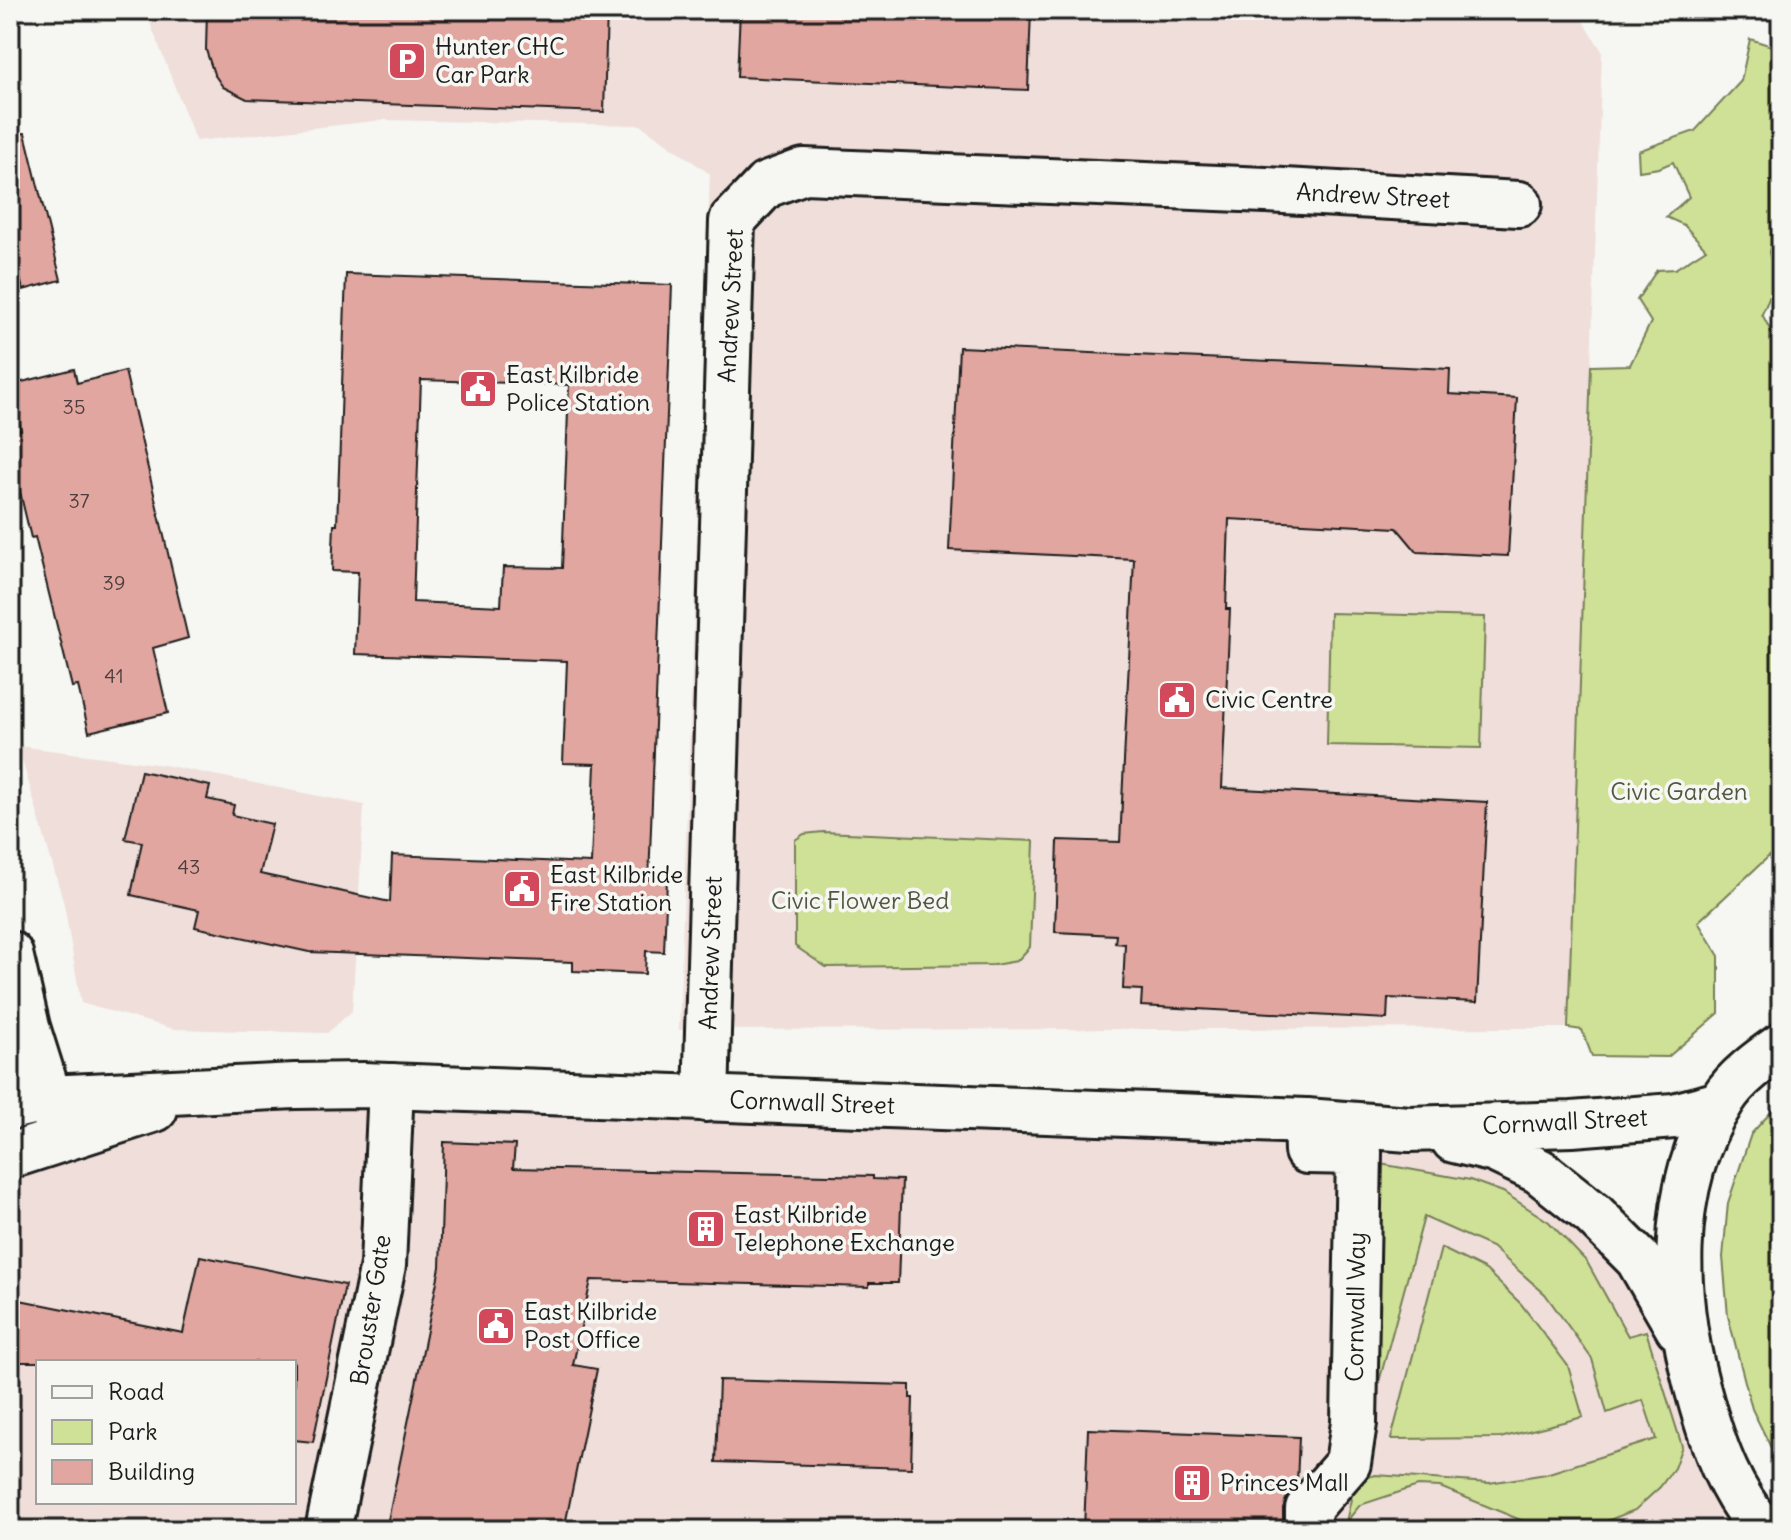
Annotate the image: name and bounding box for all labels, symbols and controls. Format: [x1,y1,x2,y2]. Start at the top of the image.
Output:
place label: Hunter CHC Car Park [435,31,565,89]
parking icon: Hunter CHC Car Park [386,40,428,82]
street label: Andrew Street [1295,176,1451,214]
street label: Andrew Street [711,228,749,384]
place label: East Kilbride Police Station [506,359,650,417]
public building icon: East Kilbride Police Station [457,368,499,410]
house number: 35 [63,394,85,419]
house number: 37 [68,488,90,513]
house number: 39 [103,570,125,595]
house number: 41 [104,663,124,688]
public building icon: Civic Centre [1156,679,1198,721]
place label: Civic Centre [1205,684,1333,714]
park label: Civic Garden [1610,776,1748,806]
house number: 43 [178,854,200,879]
place label: East Kilbride Fire Station [550,859,683,917]
public building icon: East Kilbride Fire Station [501,868,543,910]
street label: Andrew Street [692,875,728,1030]
park label: Civic Flower Bed [771,885,949,915]
street label: Cornwall Street [729,1084,895,1120]
street label: Cornwall Street [1481,1102,1648,1140]
place label: East Kilbride Telephone Exchange [734,1199,955,1257]
building icon: East Kilbride Telephone Exchange [685,1208,727,1250]
street label: Cornwall Way [1339,1232,1371,1382]
street label: Brouster Gate [343,1233,397,1387]
place label: East Kilbride Post Office [524,1296,657,1354]
public building icon: East Kilbride Post Office [475,1305,517,1347]
legend [36,1360,296,1504]
text: Road [108,1376,164,1406]
text: Park [108,1416,158,1446]
text: Building [108,1456,195,1486]
building icon: Princes Mall [1171,1462,1213,1504]
place label: Princes Mall [1220,1467,1349,1497]

